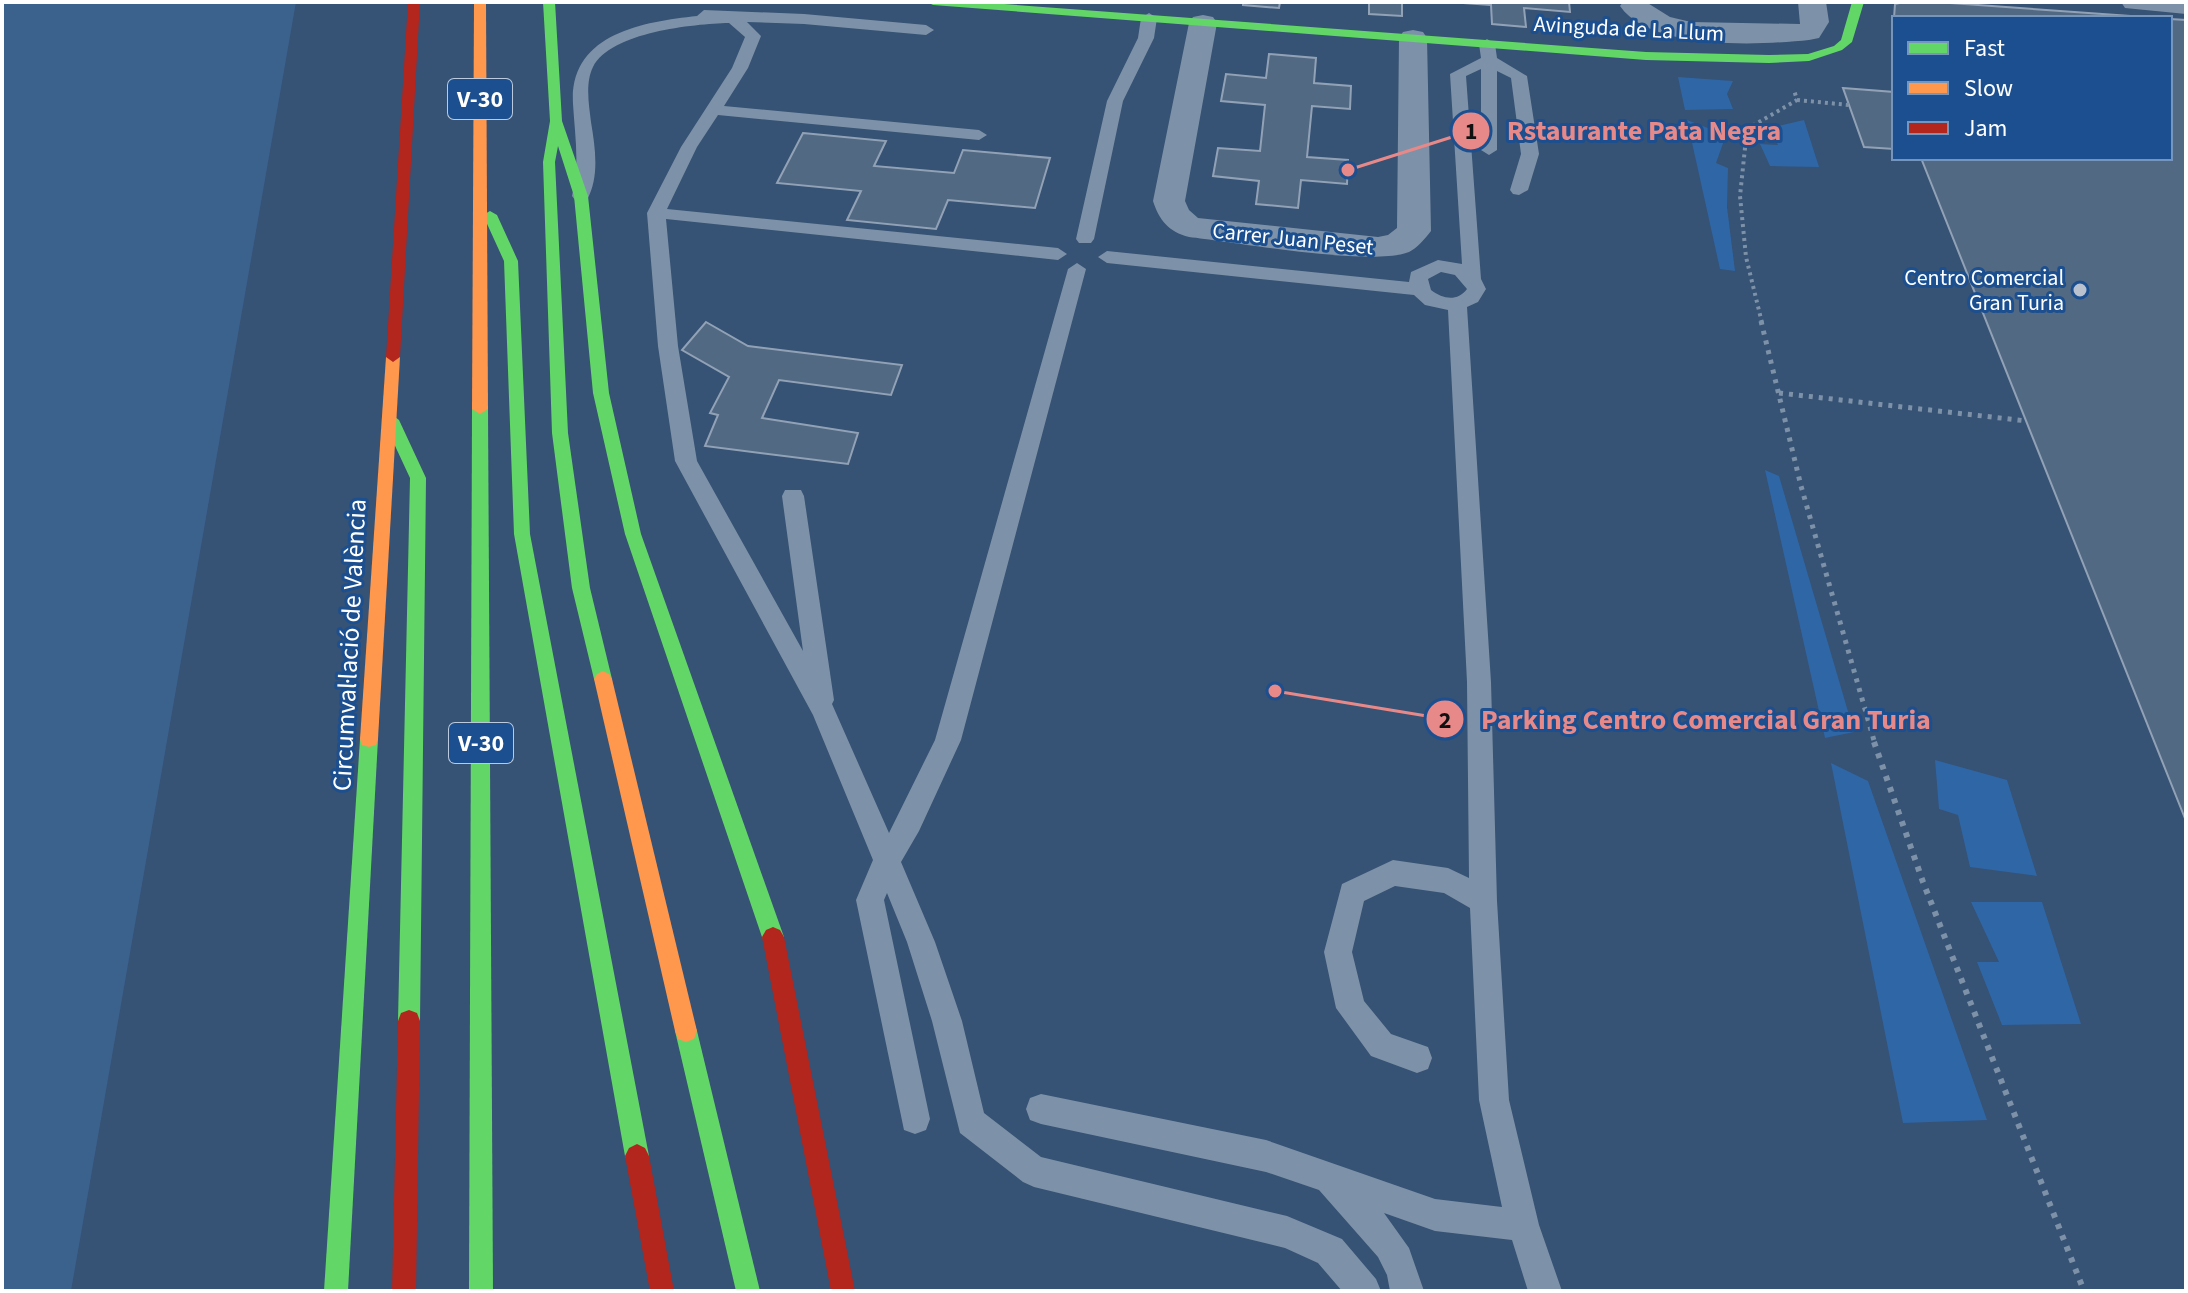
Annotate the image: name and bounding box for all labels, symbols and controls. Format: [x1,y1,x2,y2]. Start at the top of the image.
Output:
street label: Avinguda de La Llum [1533,8,1725,50]
legend [1892,16,2172,160]
text: Fast [1964,31,2005,66]
text: Slow [1964,71,2013,106]
road number: V-30 [448,79,512,119]
callout: Rstaurante Pata Negra [1451,105,1797,157]
text: Rstaurante Pata Negra [1507,111,1781,151]
text: Jam [1964,111,2008,146]
text: 1 [1465,114,1477,149]
street label: Carrer Juan Peset [1211,215,1376,263]
place label: Centro Comercial Gran Turia [1904,262,2064,319]
marker: Centro Comercial Gran Turia [2071,281,2089,299]
street label: Circumval·lació de València [323,498,376,792]
callout: Parking Centro Comercial Gran Turia [1425,693,1947,745]
text: Parking Centro Comercial Gran Turia [1481,700,1931,740]
text: 2 [1439,703,1451,738]
road number: V-30 [449,723,513,763]

